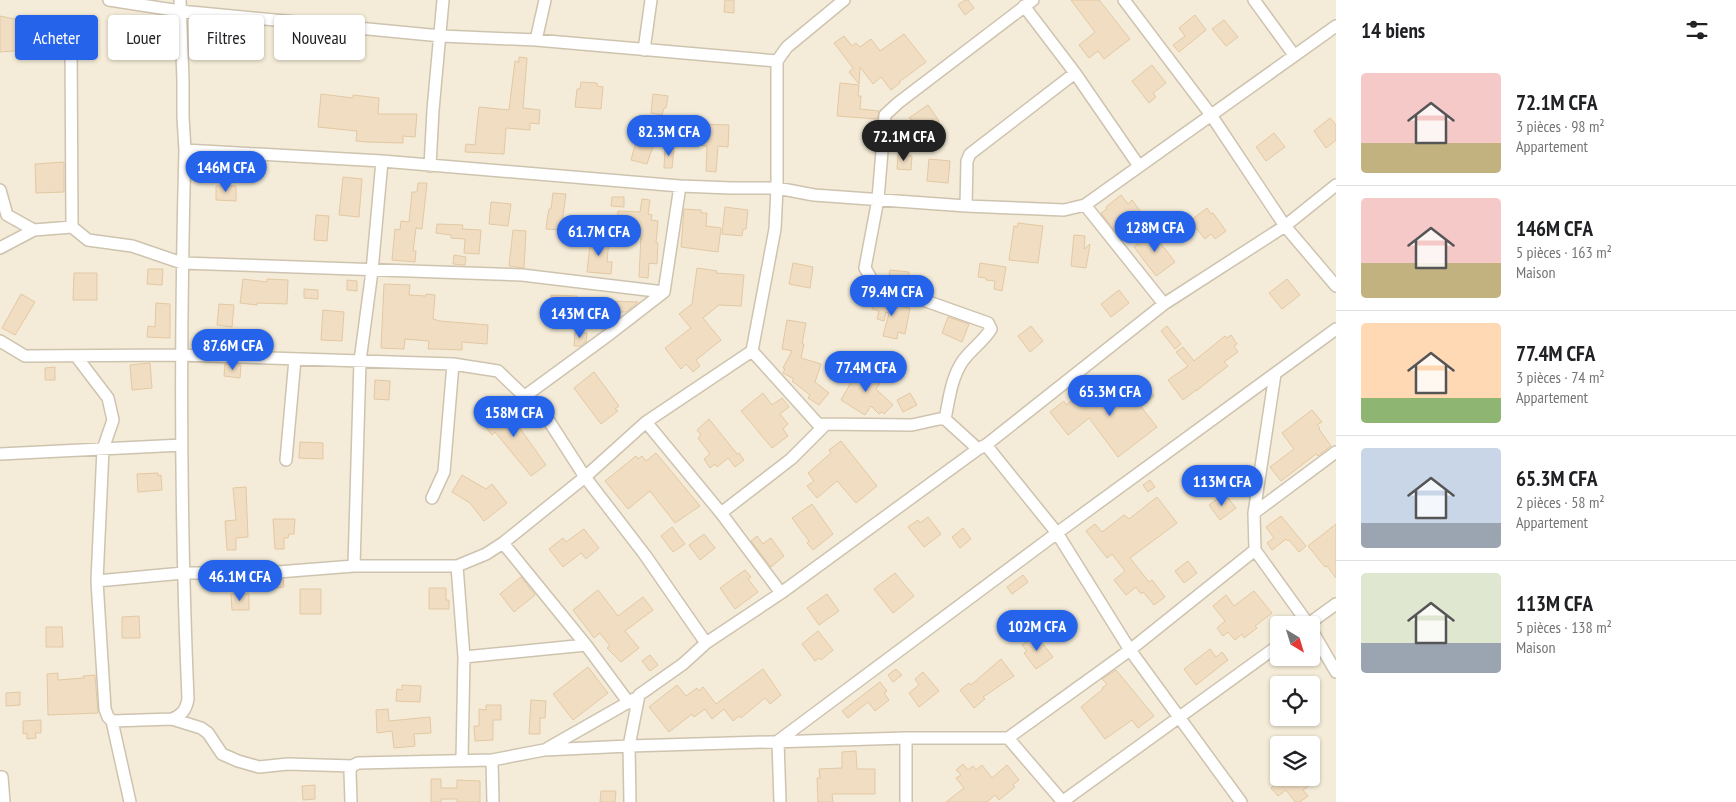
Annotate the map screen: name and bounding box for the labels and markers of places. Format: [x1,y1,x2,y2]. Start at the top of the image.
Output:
pin: 82.3M CFA [612,114,726,157]
pin: 72.1M CFA [847,120,961,162]
pin: 146M CFA [174,150,278,193]
pin: 128M CFA [1103,210,1207,253]
pin: 61.7M CFA [542,214,656,257]
pin: 79.4M CFA [835,274,949,317]
pin: 143M CFA [528,296,632,339]
pin: 87.6M CFA [176,328,290,371]
pin: 77.4M CFA [809,350,923,393]
pin: 65.3M CFA [1053,374,1167,417]
pin: 158M CFA [462,396,566,438]
pin: 113M CFA [1170,464,1274,507]
pin: 46.1M CFA [183,560,297,602]
pin: 102M CFA [985,610,1089,652]

